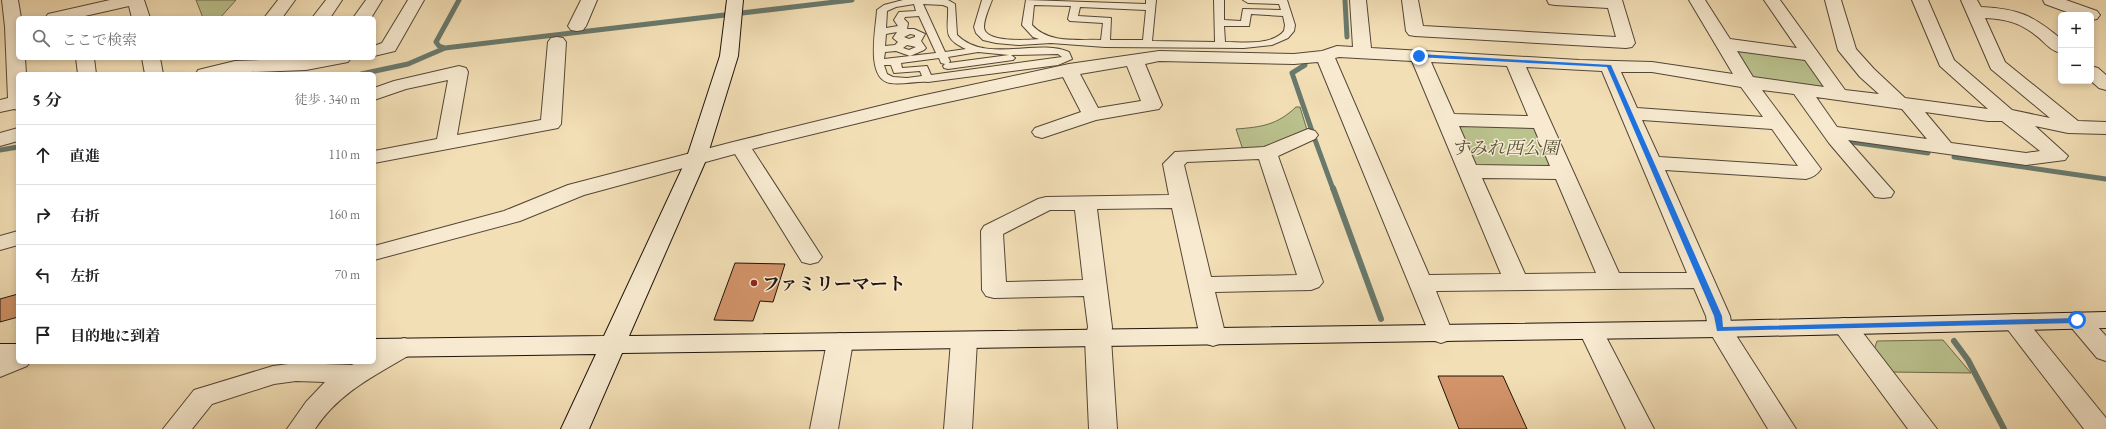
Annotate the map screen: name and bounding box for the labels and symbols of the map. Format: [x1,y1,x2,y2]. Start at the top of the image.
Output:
route end [1410,47,1428,65]
park label: すみれ西公園 [1451,136,1562,159]
place label: ファミリーマート [762,272,906,295]
marker: ファミリーマート [749,278,759,288]
route start [2068,311,2086,329]

